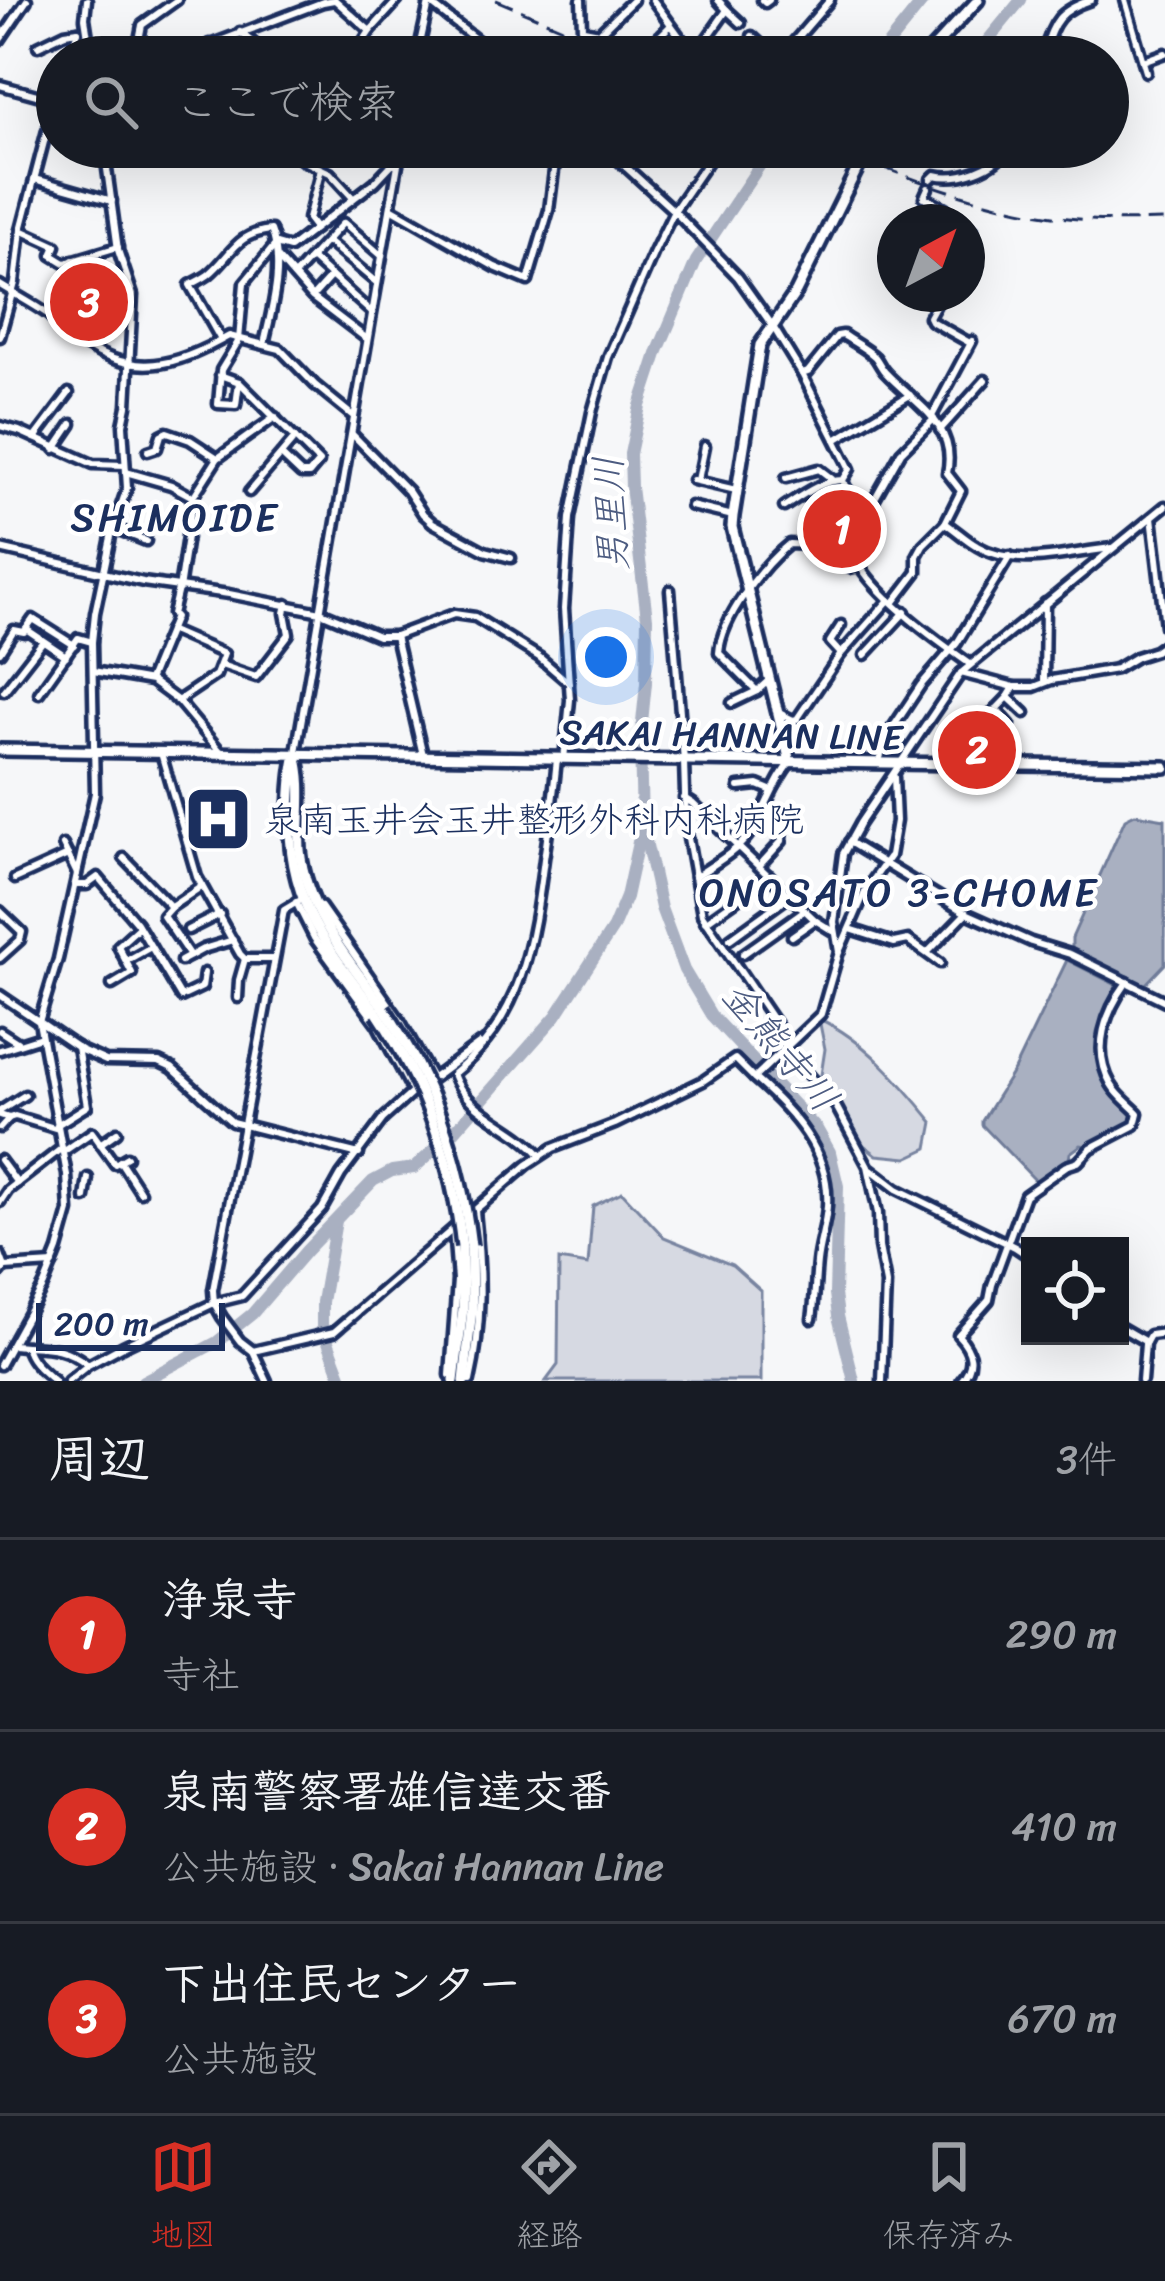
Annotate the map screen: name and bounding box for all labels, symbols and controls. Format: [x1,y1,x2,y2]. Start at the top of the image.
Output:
search box [36,36,1129,168]
text: ここで検索 [174,62,399,142]
icon: search [78,69,144,135]
north arrow [877,204,985,312]
pin: 3 [50,257,128,347]
water label: 男里川 [573,454,648,574]
district label: SHIMOIDE [70,483,280,552]
pin: 1 [803,484,881,574]
your location [576,627,636,687]
street label: SAKAI HANNAN LINE [559,700,905,770]
pin: 2 [938,705,1016,795]
hospital icon: 泉南玉井会玉井整形外科内科病院 [183,784,253,854]
place label: 泉南玉井会玉井整形外科内科病院 [264,788,804,852]
district label: ONOSATO 3-CHOME [699,858,1099,927]
water label: 金熊寺川 [704,964,857,1128]
map controls [1021,1237,1129,1345]
button: locate [1021,1237,1129,1345]
text: 200 m [54,1295,149,1353]
scale bar [36,1297,225,1350]
text: 周辺 [48,1414,150,1504]
text: 3件 [1057,1425,1117,1494]
text: 浄泉寺 [162,1560,297,1640]
text: 1 [79,1600,95,1669]
text: 290 m [1006,1600,1117,1669]
text: 寺社 [162,1640,240,1709]
text: 泉南警察署雄信達交番 [162,1752,612,1832]
text: 2 [76,1792,98,1861]
text: 410 m [1011,1792,1117,1861]
text: 公共施設 · Sakai Hannan Line [162,1832,664,1901]
text: 下出住民センター [162,1944,522,2024]
text: 3 [76,1984,98,2053]
text: 670 m [1008,1984,1117,2053]
text: 公共施設 [162,2024,318,2093]
tab: 地図 [150,2134,216,2264]
tab: 経路 [516,2134,582,2264]
tab: 保存済み [883,2134,1015,2264]

